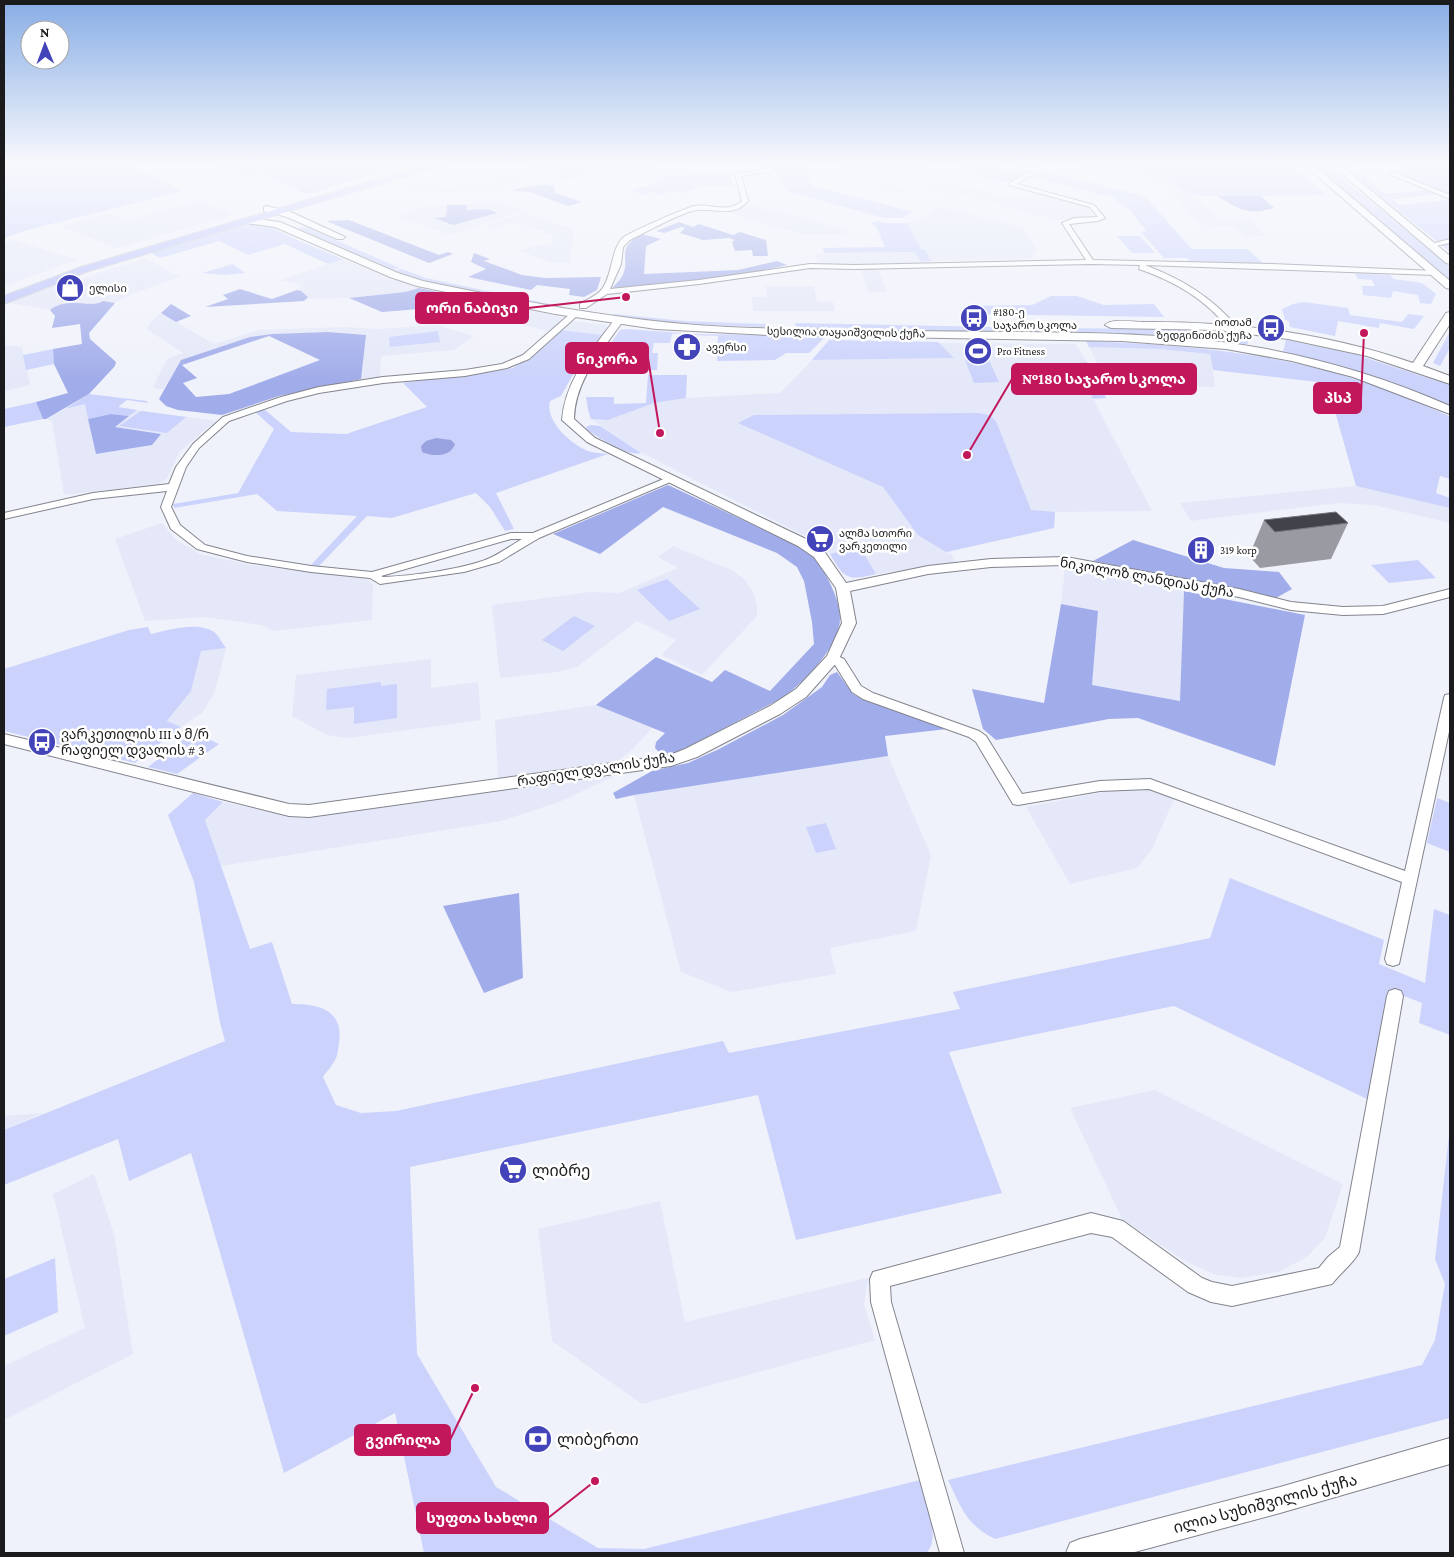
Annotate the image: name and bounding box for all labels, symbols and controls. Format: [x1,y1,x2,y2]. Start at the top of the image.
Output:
north arrow [20,20,70,70]
text: N [40,24,50,40]
shop icon: ელისი [55,273,85,303]
place label: ელისი [89,282,127,295]
callout: ორი ნაბიჯი [416,293,528,323]
text: ორი ნაბიჯი [426,300,518,317]
bus stop icon: #180-ე საჯარო სკოლა [959,303,989,333]
place label: #180-ე საჯარო სკოლა [993,306,1077,332]
bus stop icon: იოთამ ზედგინიძის ქუჩა [1256,313,1286,343]
place label: იოთამ ზედგინიძის ქუჩა [1156,316,1252,342]
street label: სესილია თაყაიშვილის ქუჩა [767,325,925,340]
pharmacy icon: ავერსი [672,332,702,362]
sports icon: Pro Fitness [963,336,993,366]
place label: ავერსი [706,341,746,354]
callout: ნიკორა [566,343,648,373]
place label: Pro Fitness [997,345,1045,357]
text: ნიკორა [576,351,638,368]
callout: №180 საჯარო სკოლა [1012,364,1196,394]
text: №180 საჯარო სკოლა [1022,371,1186,388]
callout: პსპ [1314,383,1361,413]
text: პსპ [1324,390,1352,406]
supermarket icon: ალმა სთორი ვარკეთილი [805,524,835,554]
place label: ალმა სთორი ვარკეთილი [839,527,912,553]
building icon: 319 korp [1186,535,1216,565]
place label: 319 korp [1220,544,1257,557]
street label: ნიკოლოზ ლანდიას ქუჩა [1058,554,1235,601]
place label: ვარკეთილის III ა მ/რ რაფიელ დვალის # 3 [61,726,209,759]
bus stop icon: ვარკეთილის III ა მ/რ რაფიელ დვალის # 3 [27,727,57,757]
street label: რაფიელ დვალის ქუჩა [516,749,676,790]
supermarket icon: ლიბრე [498,1155,528,1185]
place label: ლიბრე [532,1162,590,1181]
bank icon: ლიბერთი [523,1424,553,1454]
callout: გვირილა [355,1425,450,1455]
place label: ლიბერთი [557,1431,639,1450]
text: გვირილა [365,1432,441,1449]
street label: ილია სუხიშვილის ქუჩა [1171,1471,1359,1538]
callout: სუფთა სახლი [417,1503,548,1533]
text: სუფთა სახლი [426,1510,538,1527]

